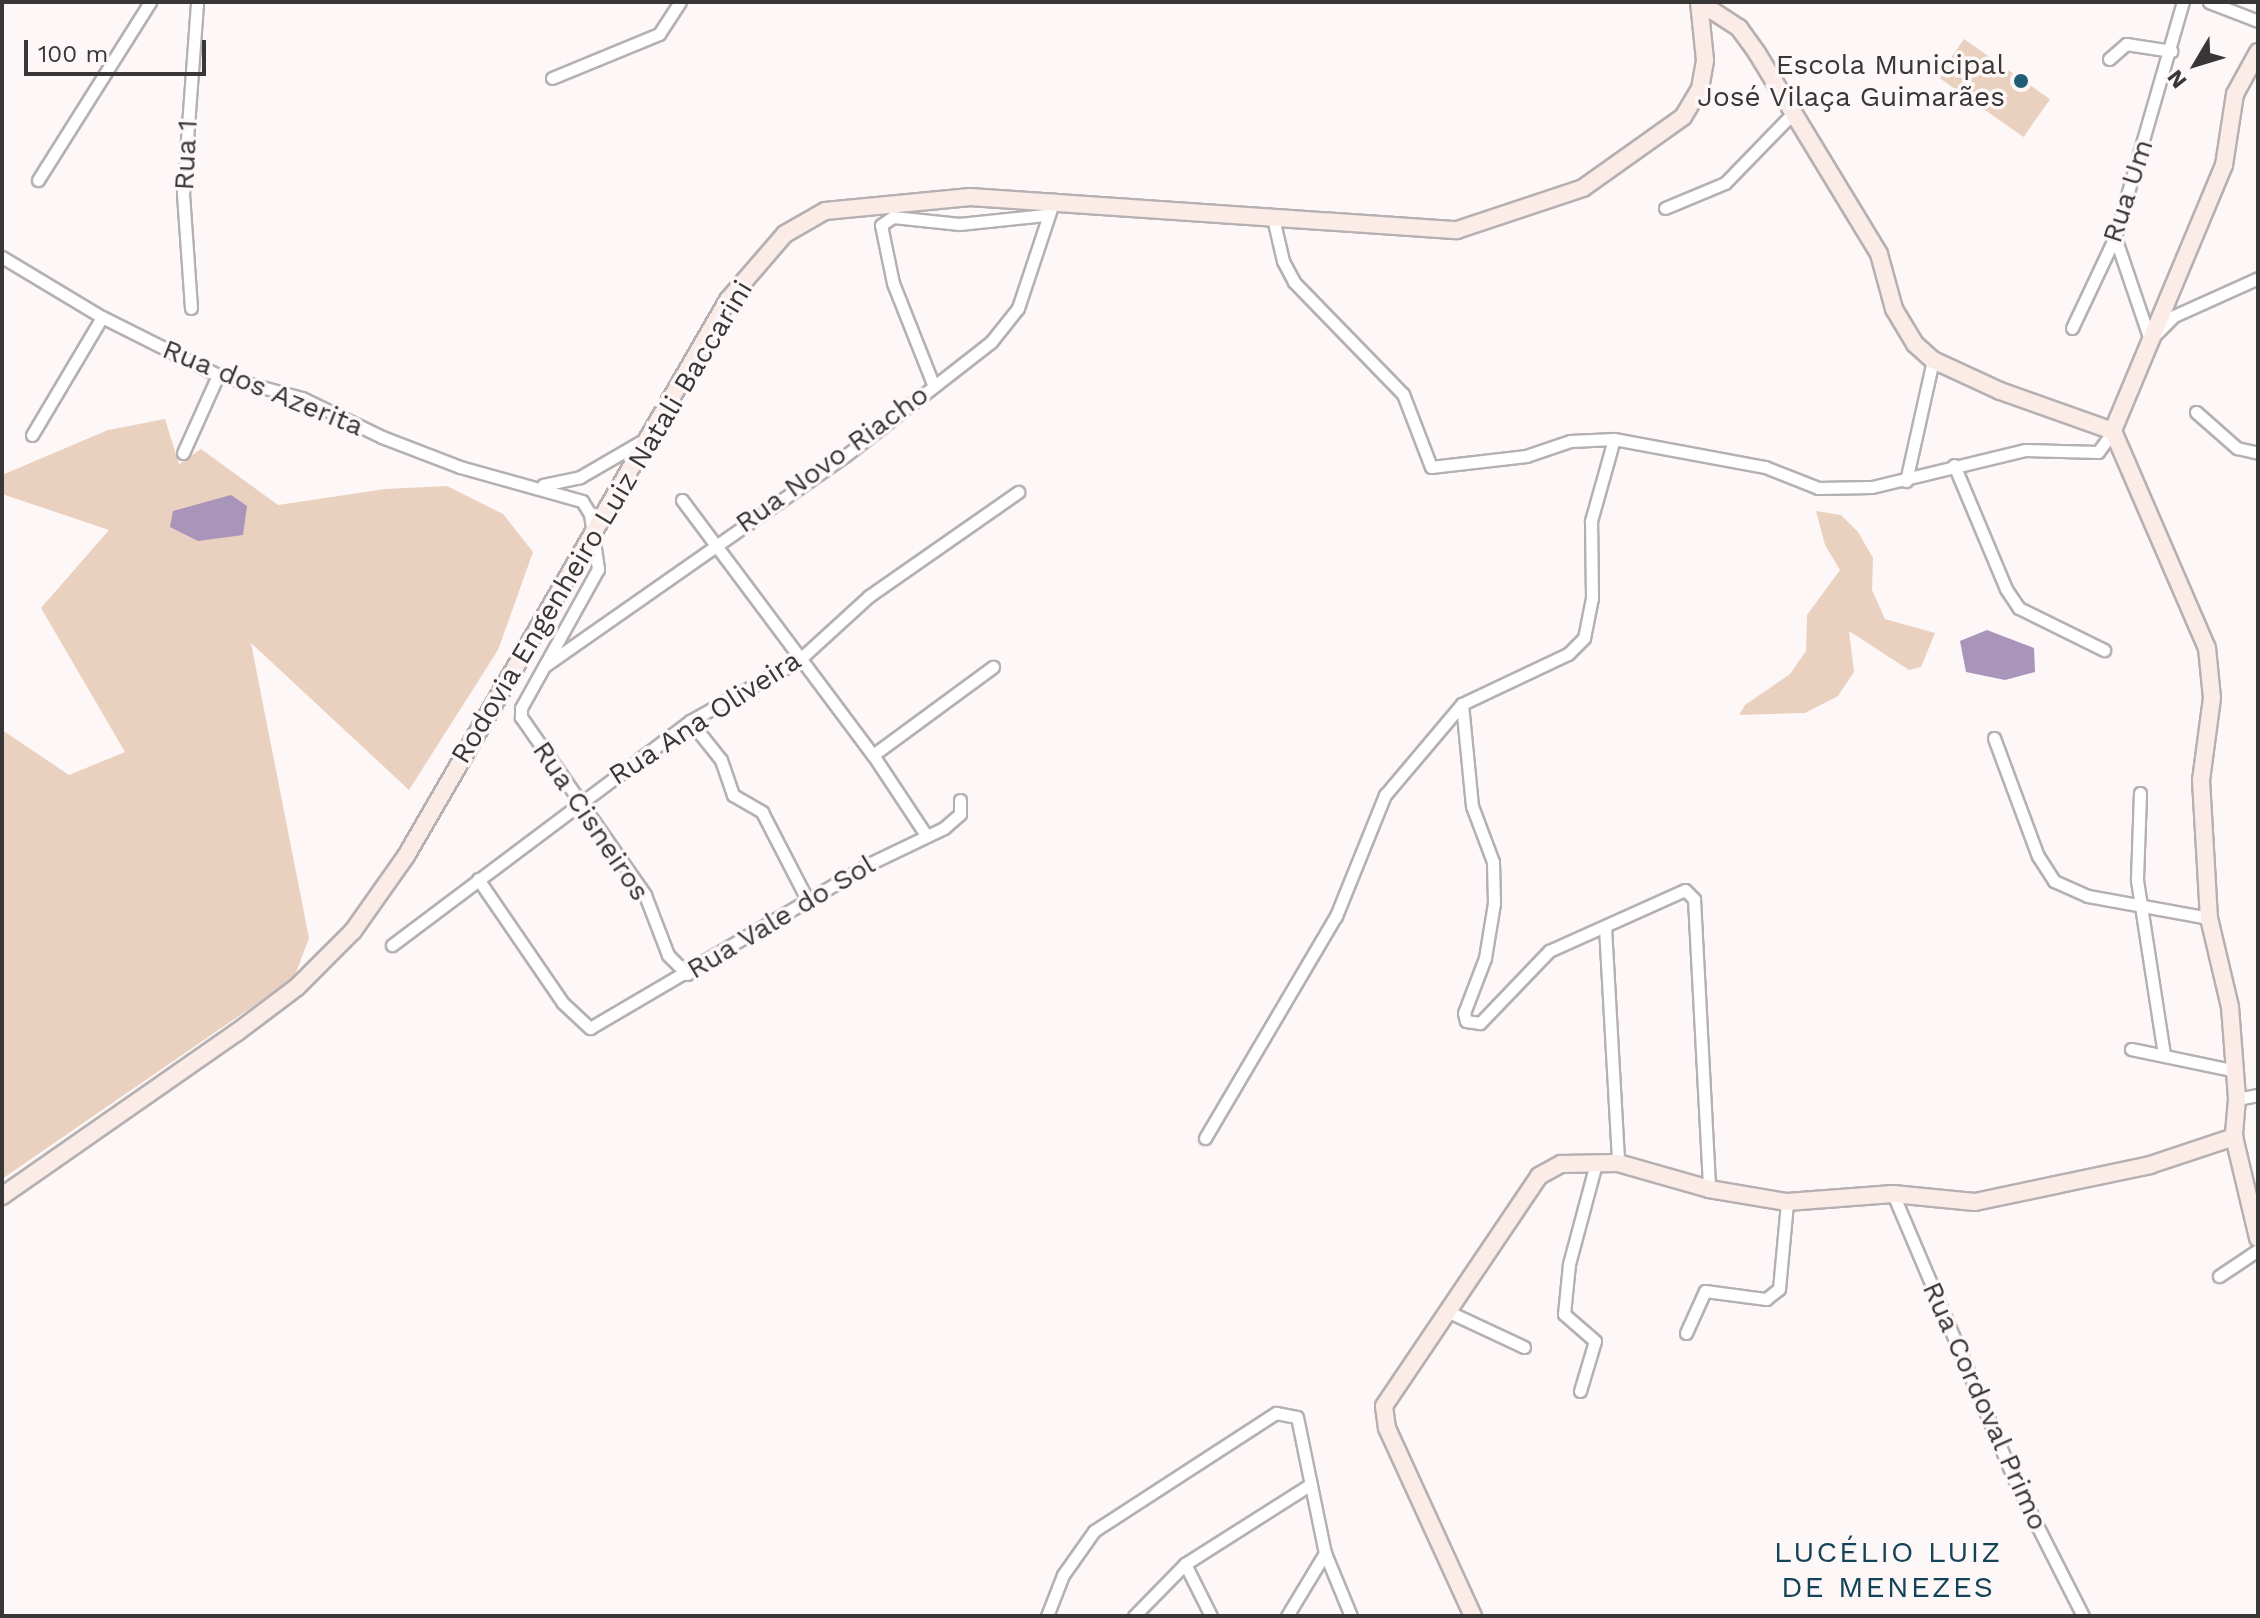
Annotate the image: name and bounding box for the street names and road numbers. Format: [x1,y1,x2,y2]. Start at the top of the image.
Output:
street label: Rua 1 [167,118,205,192]
street label: Rua Um [2095,135,2161,247]
street label: Rodovia Engenheiro Luiz Natali Baccarini [444,274,760,770]
street label: Rua dos Azerita [157,332,369,444]
street label: Rua Novo Riacho [729,378,935,540]
street label: Rua Ana Oliveira [602,643,808,793]
street label: Rua Cisneiros [525,735,657,907]
street label: Rua Vale do Sol [680,847,882,987]
street label: Rua Cordoval Primo [1915,1276,2055,1536]

